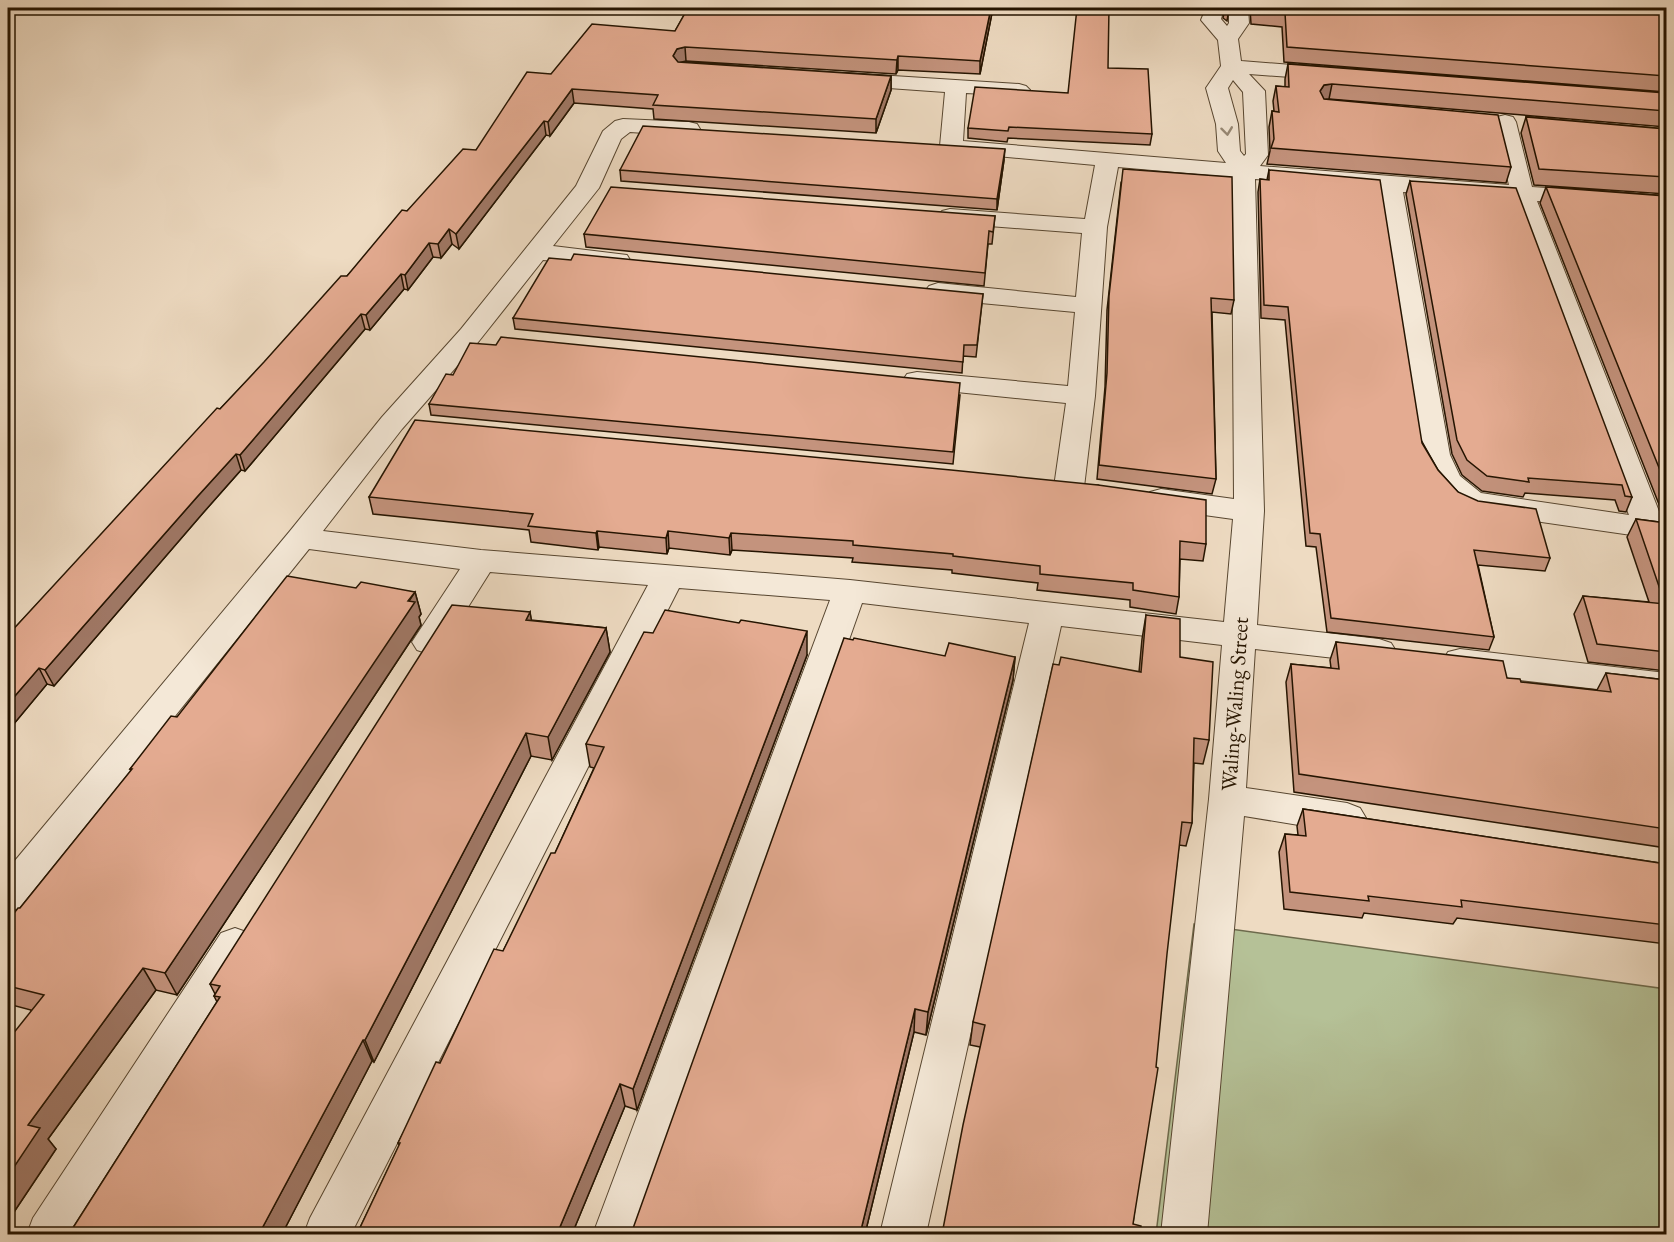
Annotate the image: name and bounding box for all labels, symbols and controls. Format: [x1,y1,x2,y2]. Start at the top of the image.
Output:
one-way arrow [1220,127,1233,136]
street label: Waling-Waling Street [1214,616,1255,792]

